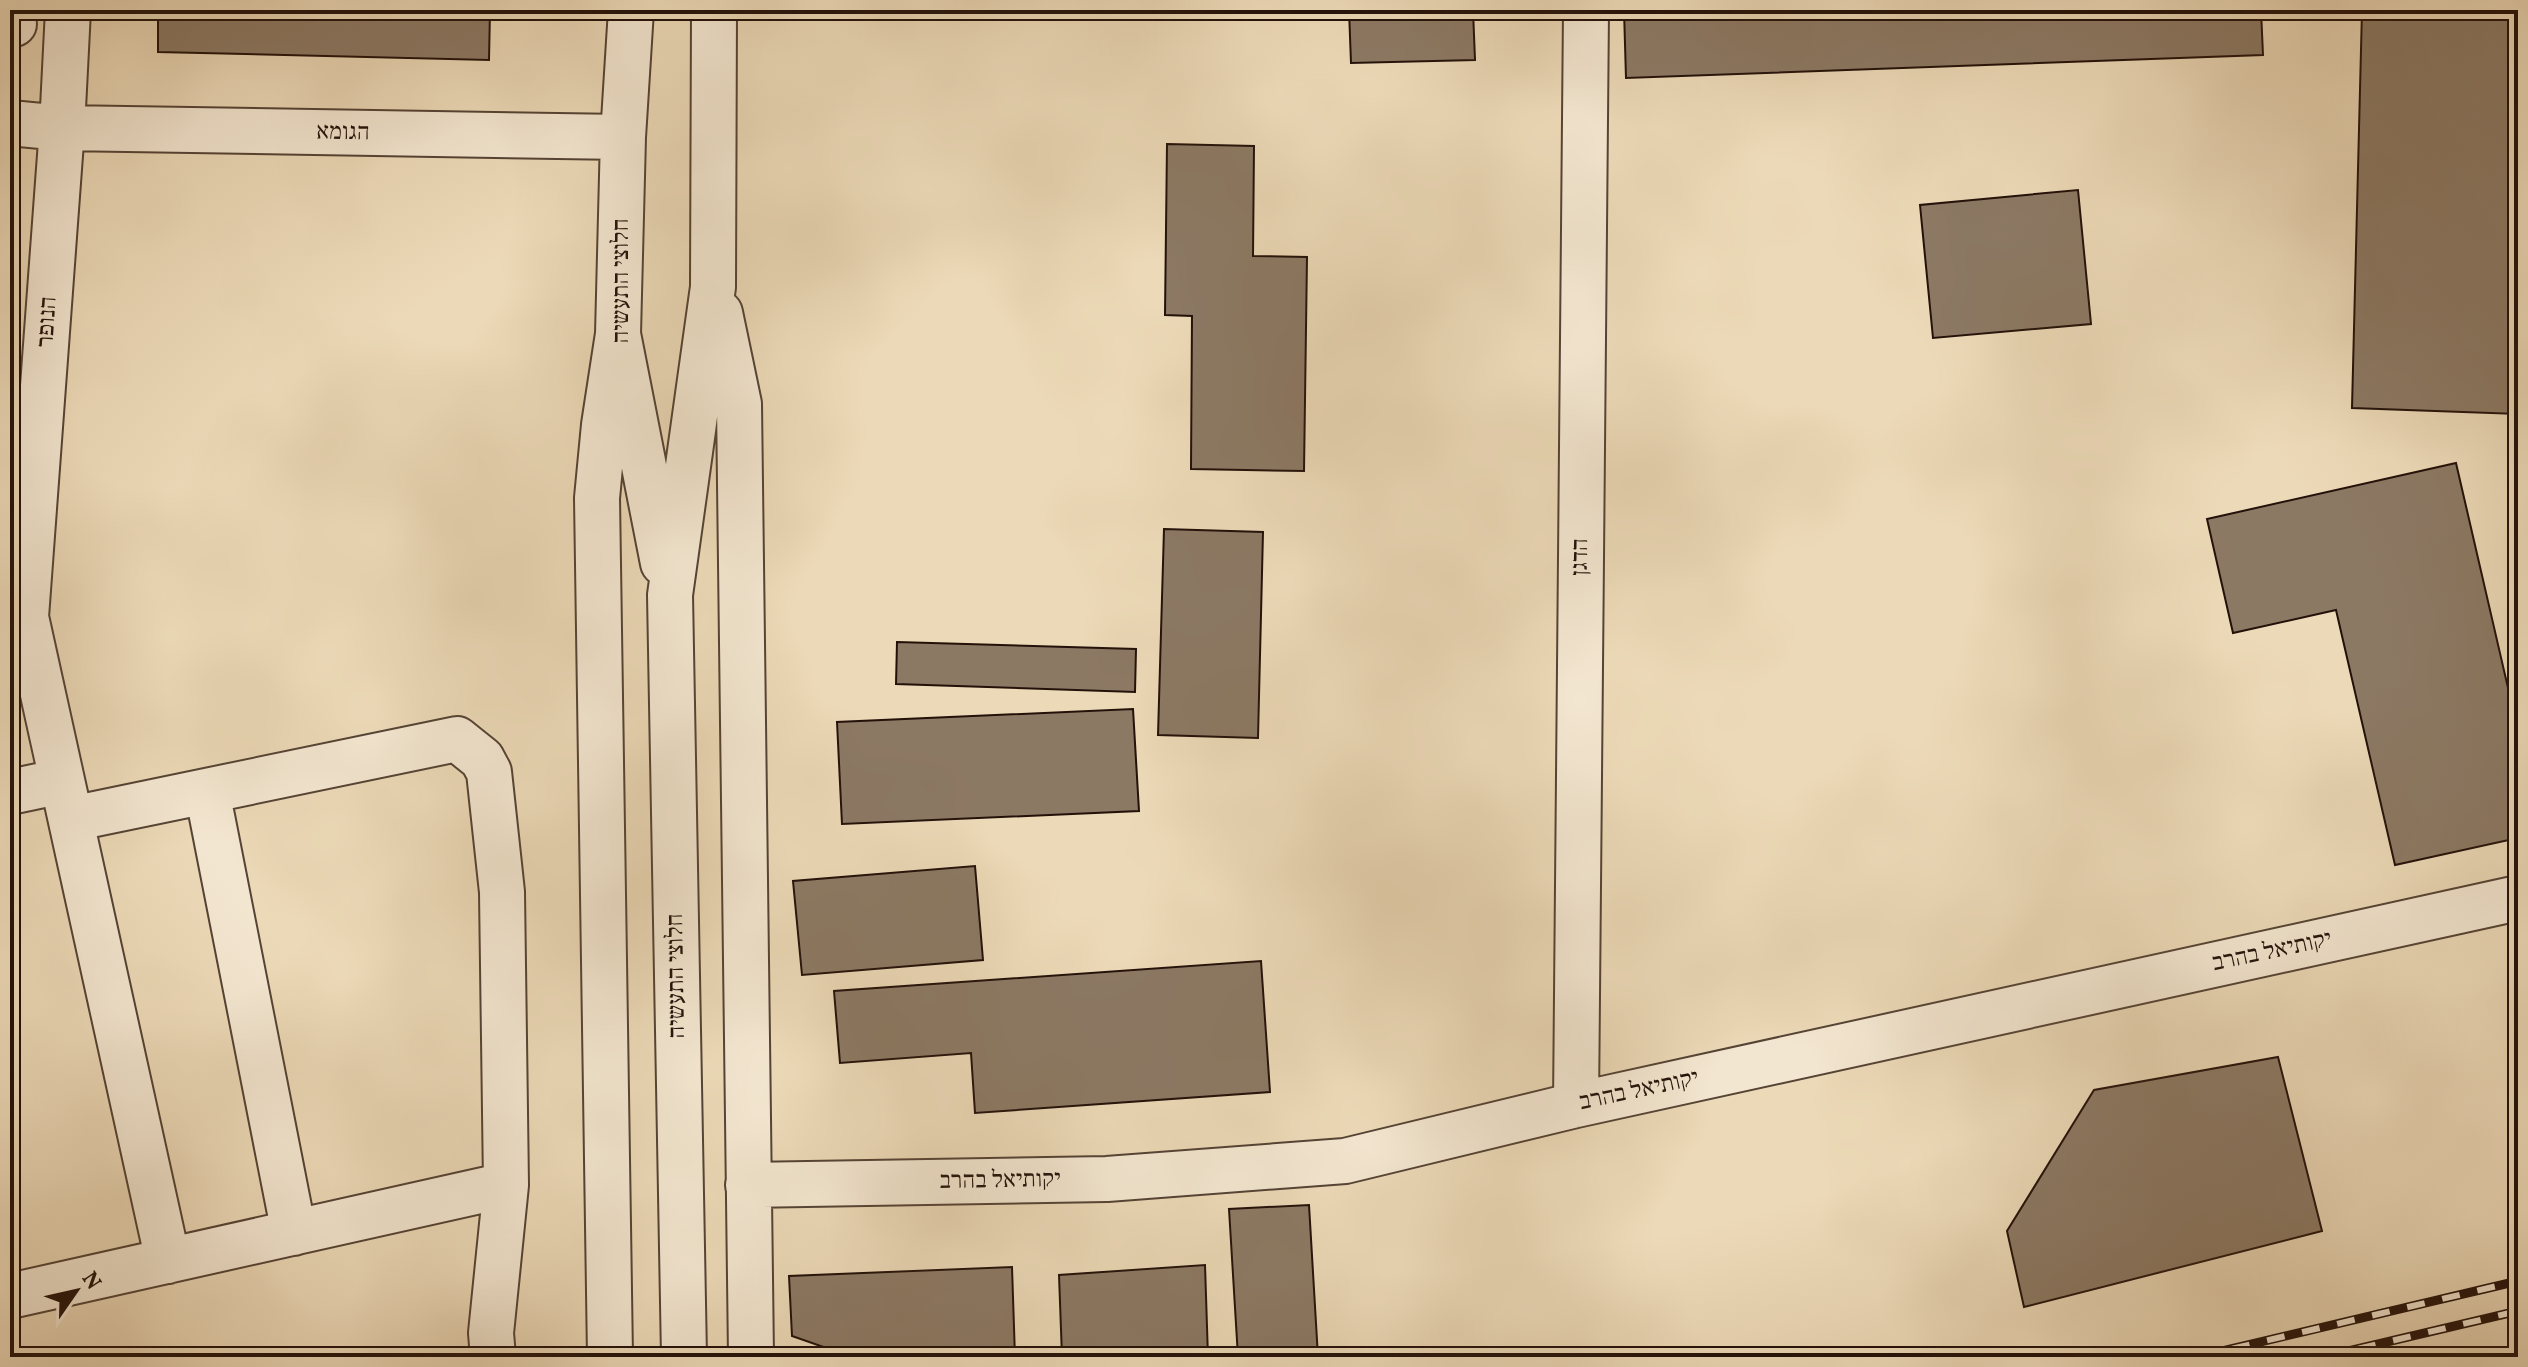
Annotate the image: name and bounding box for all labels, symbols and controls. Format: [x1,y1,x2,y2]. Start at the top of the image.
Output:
street label: הגומא [316,116,370,150]
street label: חלוצי התעשיה [605,218,639,344]
street label: הנופר [29,295,67,349]
street label: הדגן [1564,538,1598,576]
street label: חלוצי התעשיה [659,913,695,1039]
street label: יקותיאל בהרב [2209,923,2335,981]
street label: יקותיאל בהרב [1576,1062,1702,1120]
street label: יקותיאל בהרב [939,1163,1061,1199]
north arrow [36,1251,116,1331]
text: N [73,1266,108,1297]

